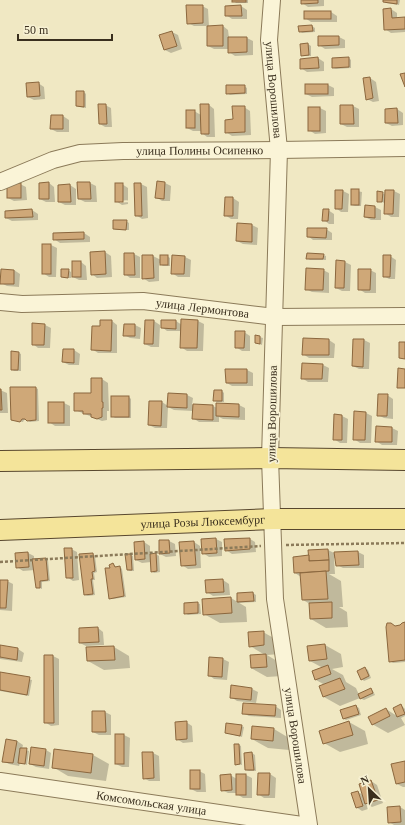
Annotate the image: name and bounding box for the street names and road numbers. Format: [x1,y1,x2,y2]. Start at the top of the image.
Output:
street label: улица Ворошилова [262,41,285,139]
street label: улица Полины Осипенко [136,143,263,158]
street label: улица Лермонтова [155,296,251,321]
street label: улица Ворошилова [264,365,280,463]
street label: улица Розы Люксембург [140,512,265,531]
street label: улица Ворошилова [281,687,310,785]
street label: Комсомольская улица [95,788,208,818]

